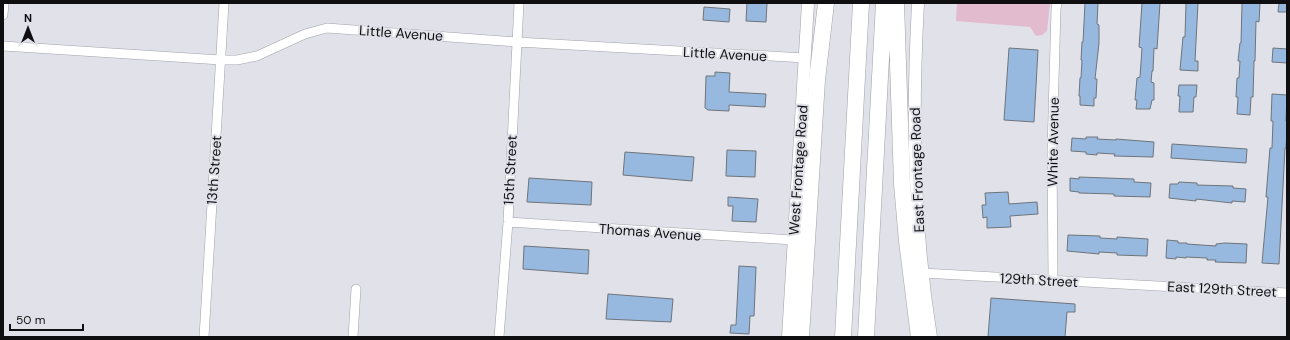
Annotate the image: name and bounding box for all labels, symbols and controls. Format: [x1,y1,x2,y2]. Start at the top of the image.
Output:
north arrow [8,8,48,48]
text: N [24,11,32,25]
street label: Little Avenue [358,21,444,45]
street label: Little Avenue [683,43,767,65]
street label: White Avenue [1043,97,1063,187]
street label: West Frontage Road [784,104,812,236]
street label: East Frontage Road [906,107,928,233]
street label: 13th Street [203,135,225,205]
street label: 15th Street [499,135,521,205]
street label: Thomas Avenue [598,219,702,245]
street label: 129th Street [1000,269,1078,291]
street label: East 129th Street [1167,277,1277,301]
scale bar [10,306,83,332]
text: 50 m [16,312,45,328]

